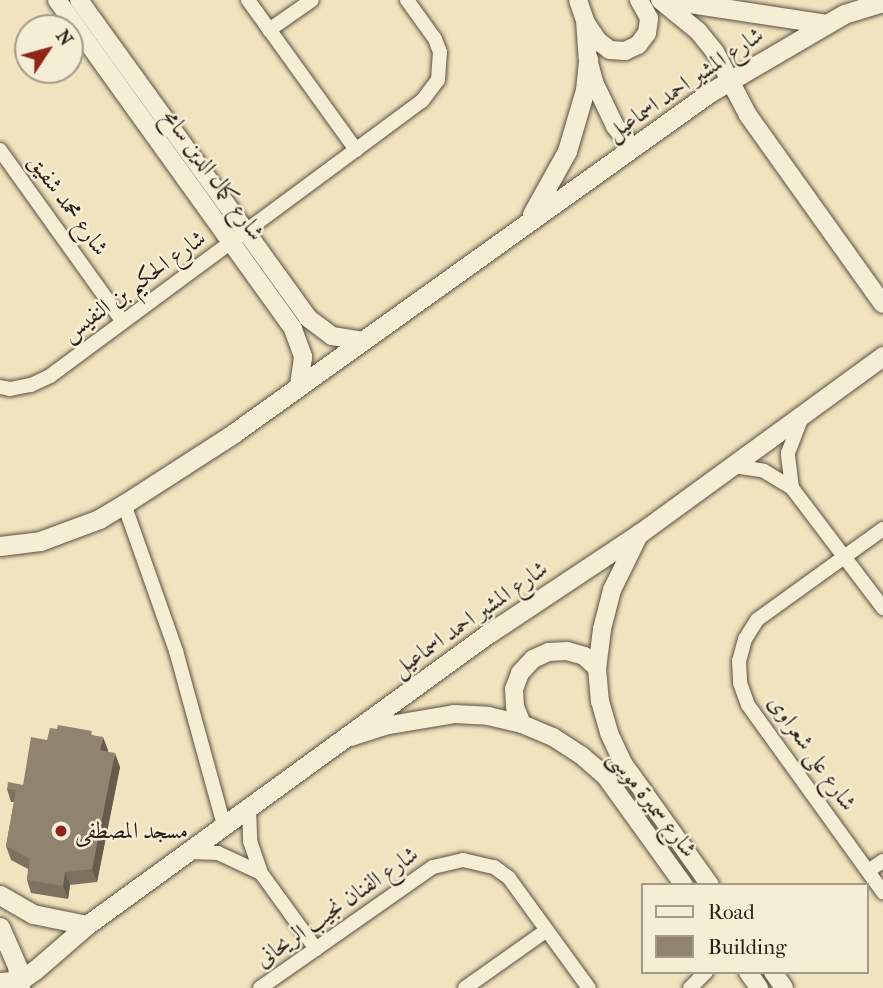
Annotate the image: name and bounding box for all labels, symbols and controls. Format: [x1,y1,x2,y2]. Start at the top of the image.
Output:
north arrow [14,14,84,84]
street label: شارع المشير احمد اسماعيل [601,21,769,147]
text: N [51,26,78,50]
street label: شارع كمال الدين سامح [156,104,270,246]
street label: شارع محمد شفيق [22,149,114,261]
street label: شارع الحكيم بن النفيس [56,224,212,348]
street label: شارع المشير احمد اسماعيل [387,555,553,683]
street label: شارع على شعراوى [762,690,862,816]
street label: شارع سميرة موسى [602,745,702,863]
place label: مسجد المصطفى [75,817,188,845]
marker: مسجد المصطفى [53,823,69,839]
street label: شارع الفنان نجيب الريحانى [250,840,424,974]
legend [642,883,869,974]
text: Road [708,900,755,924]
text: Building [708,935,786,959]

